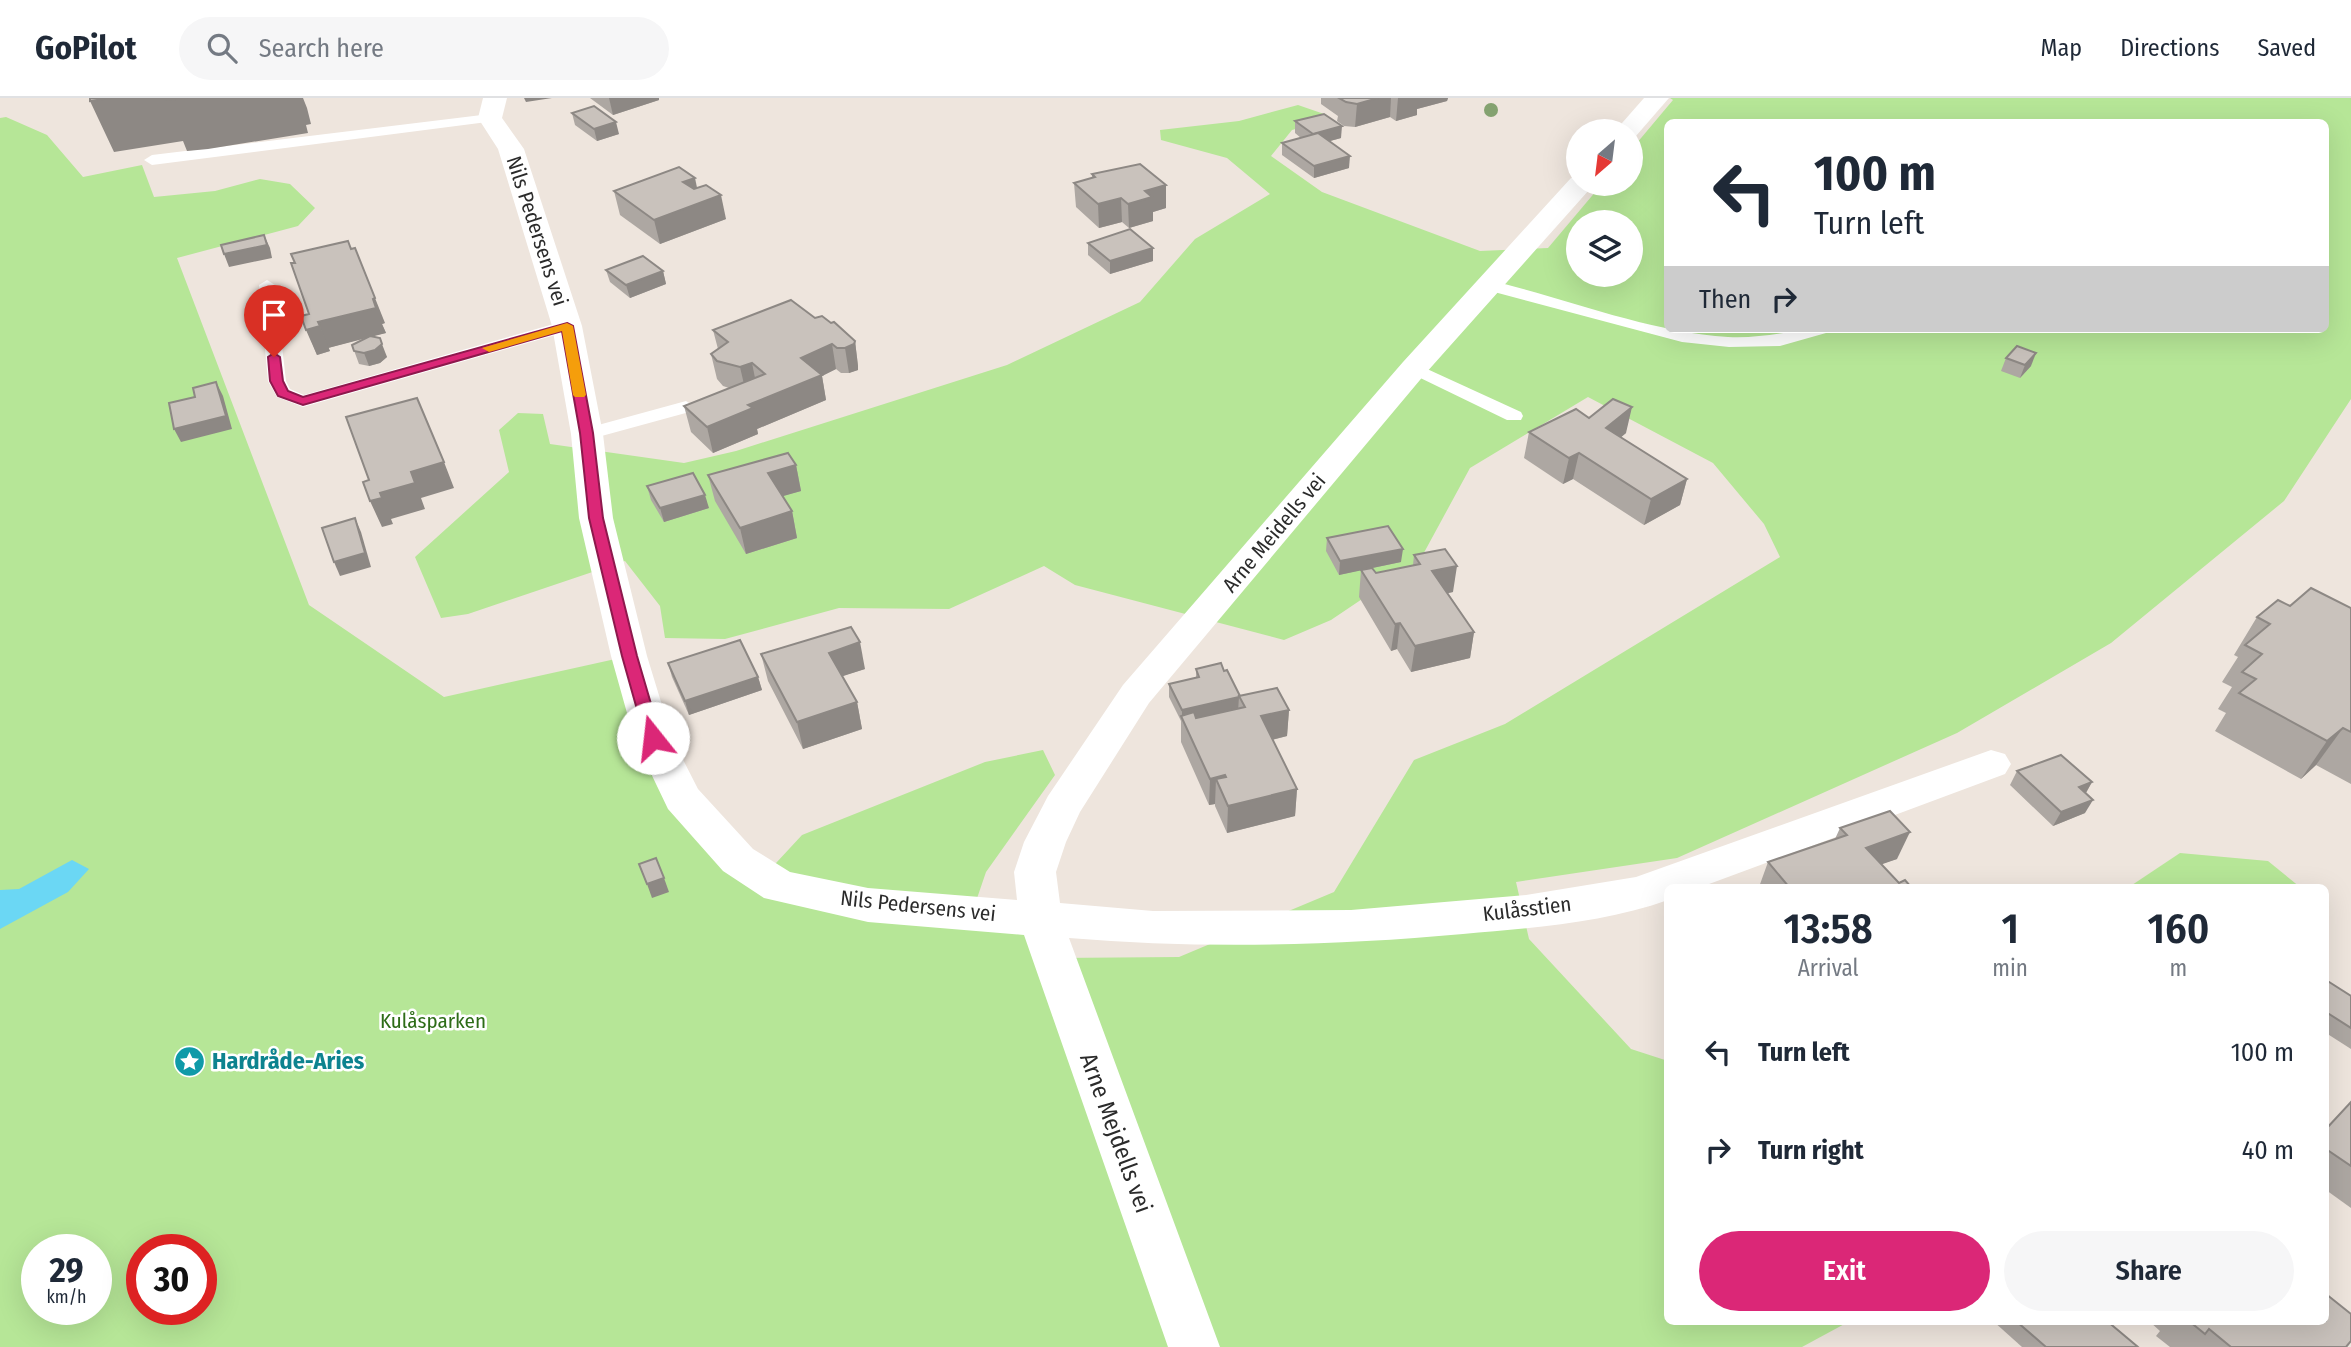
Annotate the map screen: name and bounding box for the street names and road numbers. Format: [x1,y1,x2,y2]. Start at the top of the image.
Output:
street label: Nils Pedersens vei [501,153,573,309]
street label: Arne Meidells vei [1217,468,1331,598]
street label: Nils Pedersens vei [839,885,997,927]
street label: Kulåsstien [1481,891,1573,927]
street label: Arne Mejdells vei [1074,1049,1158,1217]

